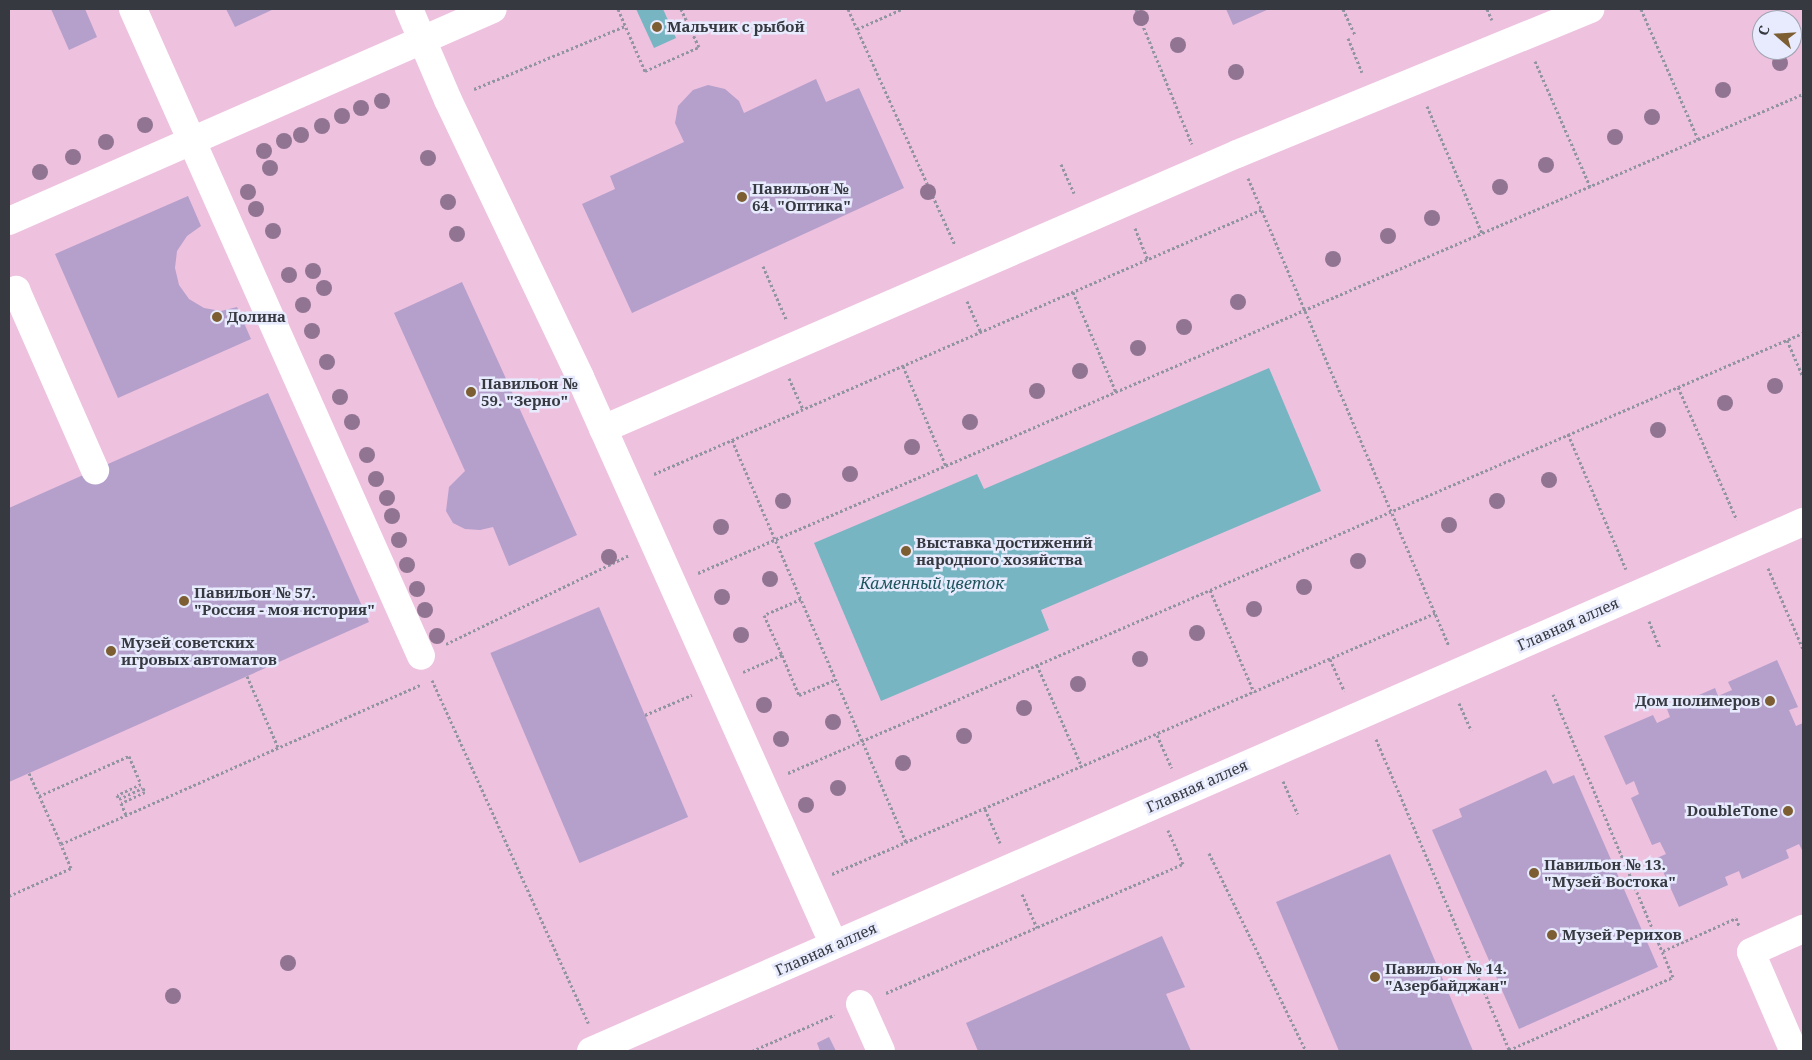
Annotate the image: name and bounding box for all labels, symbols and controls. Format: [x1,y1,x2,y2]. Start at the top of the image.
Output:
north arrow [1752,10,1802,60]
place label: Мальчик с рыбой [667,18,805,36]
marker: Мальчик с рыбой [651,21,663,33]
text: С [1753,23,1774,38]
place label: Павильон № 64. "Оптика" [752,179,851,214]
marker: Павильон № 64. "Оптика" [736,191,748,203]
place label: Долина [227,308,286,326]
marker: Долина [211,311,223,323]
place label: Павильон № 59. "Зерно" [481,374,578,409]
marker: Павильон № 59. "Зерно" [465,386,477,398]
place label: Выставка достижений народного хозяйства [916,533,1093,568]
marker: Выставка достижений народного хозяйства [900,545,912,557]
water label: Каменный цветок [859,573,1005,593]
place label: Павильон № 57. "Россия - моя история" [194,583,375,618]
street label: Главная аллея [1515,594,1621,654]
marker: Павильон № 57. "Россия - моя история" [178,595,190,607]
place label: Музей советских игровых автоматов [121,633,277,668]
marker: Музей советских игровых автоматов [105,645,117,657]
place label: Дом полимеров [1635,692,1760,710]
marker: Дом полимеров [1764,695,1776,707]
street label: Главная аллея [1144,756,1250,816]
place label: DoubleTone [1687,802,1778,820]
marker: DoubleTone [1782,805,1794,817]
place label: Павильон № 13. "Музей Востока" [1544,855,1676,890]
marker: Павильон № 13. "Музей Востока" [1528,867,1540,879]
street label: Главная аллея [773,919,879,979]
place label: Музей Рерихов [1562,926,1682,944]
marker: Музей Рерихов [1546,929,1558,941]
place label: Павильон № 14. "Азербайджан" [1385,959,1507,994]
marker: Павильон № 14. "Азербайджан" [1369,971,1381,983]

